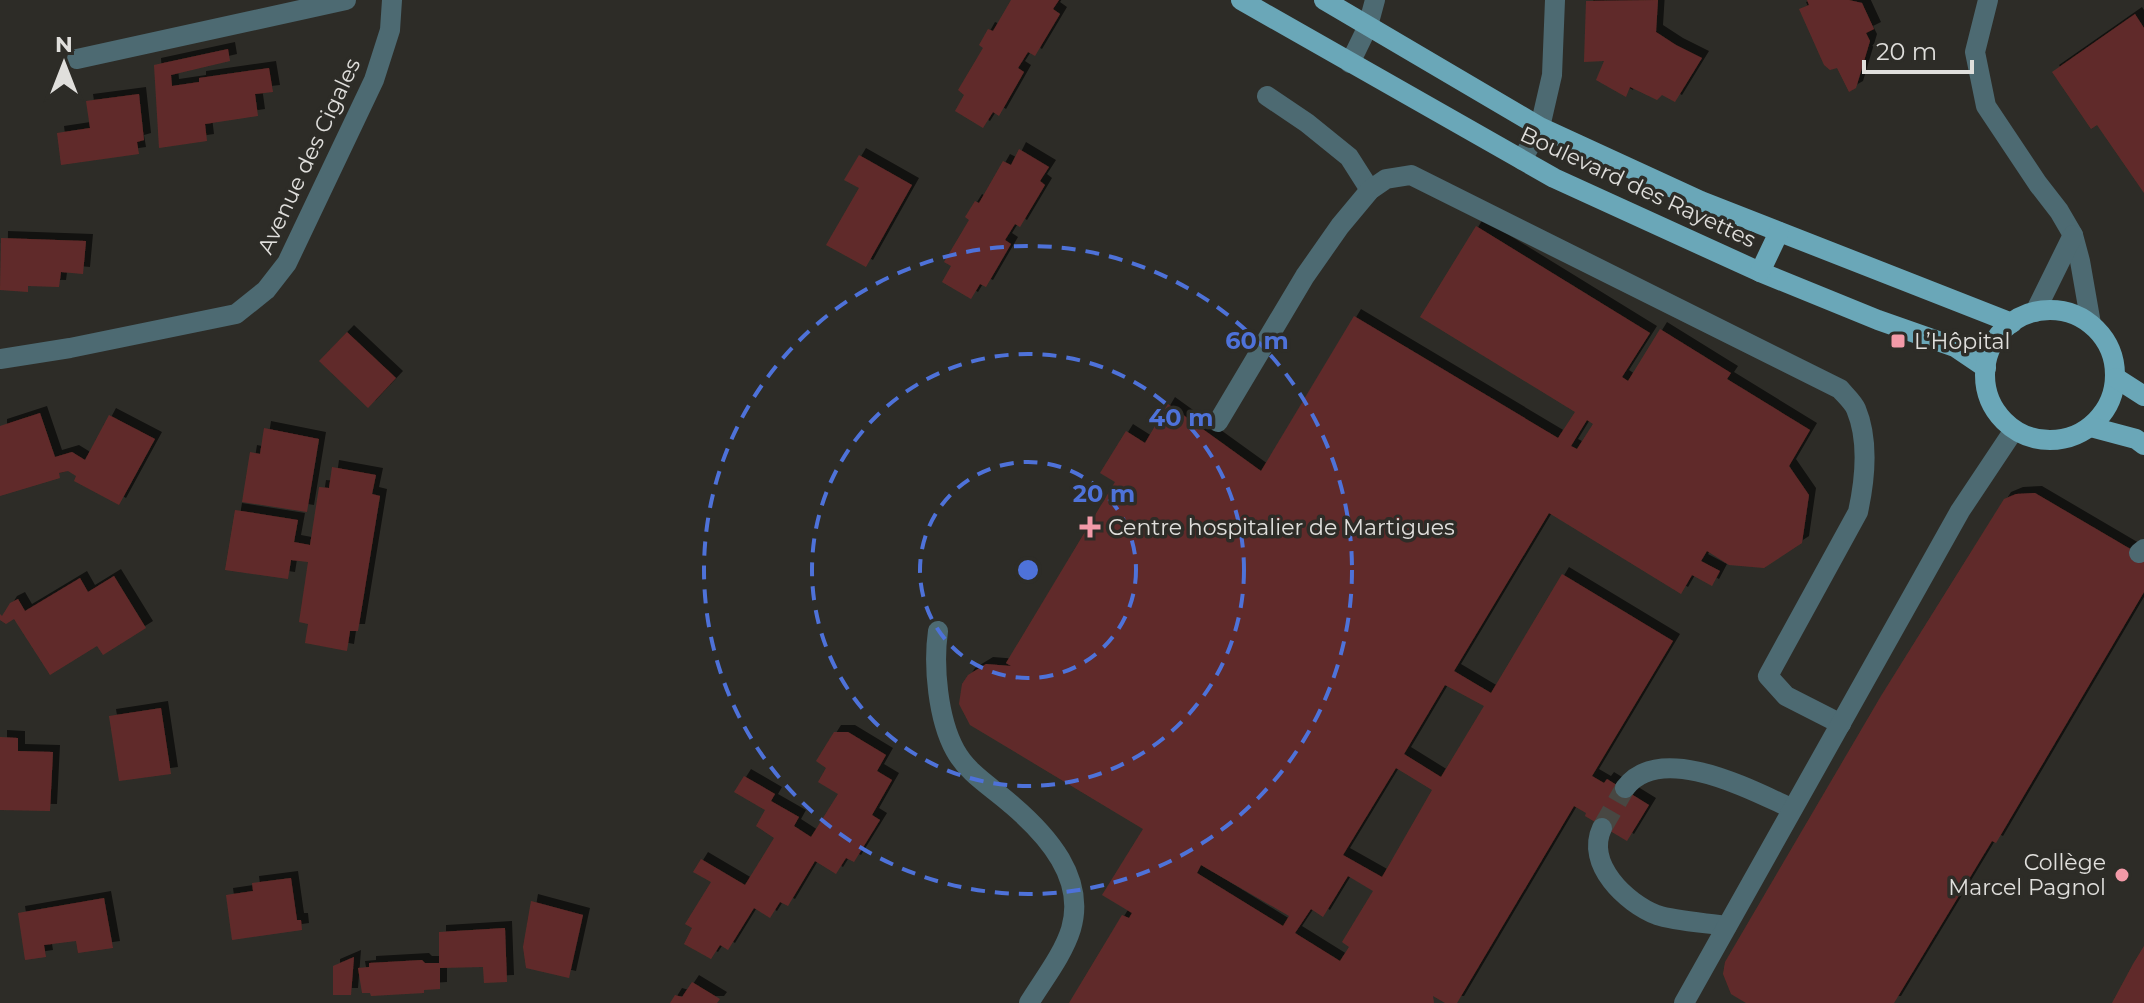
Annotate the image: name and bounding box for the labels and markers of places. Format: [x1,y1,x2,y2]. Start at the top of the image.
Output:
place label: L’Hôpital [1914,328,2010,355]
marker: L’Hôpital [1889,332,1907,350]
place label: Centre hospitalier de Martigues [1108,514,1455,541]
marker: Centre hospitalier de Martigues [1079,516,1101,538]
centre of rings [1014,556,1042,584]
place label: Collège Marcel Pagnol [1948,849,2106,901]
marker: Collège Marcel Pagnol [2113,866,2131,884]

